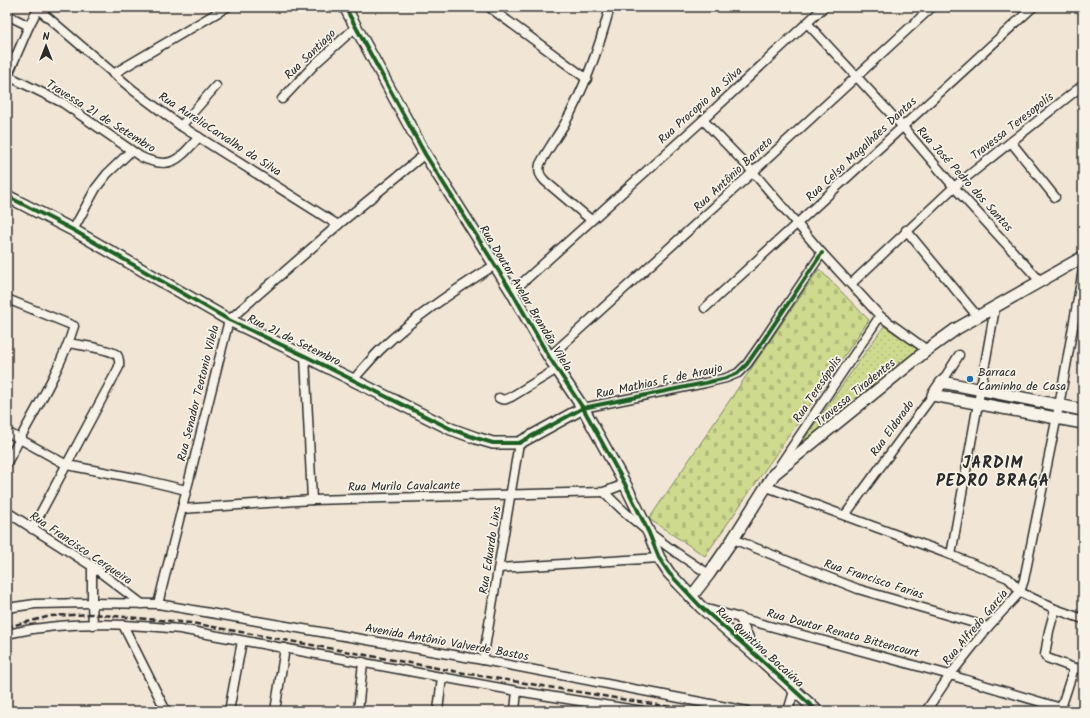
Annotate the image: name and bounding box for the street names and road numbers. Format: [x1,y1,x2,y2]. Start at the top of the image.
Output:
street label: Rua Santiago [280,25,341,84]
street label: Rua Procopio da Silva [654,62,747,149]
street label: Travessa 21 de Setembro [42,75,159,158]
street label: Rua AurelioCarvalho da Silva [154,87,285,182]
street label: Travessa Teresopolís [967,88,1058,165]
street label: Rua Celso Magalhães Dantas [801,93,921,206]
street label: Rua José Pedro dos Santos [912,122,1017,236]
street label: Rua Antônio Barreto [689,132,778,217]
street label: Rua Doutor Avelar Brandão Vilela [474,221,577,375]
street label: Rua 21 de Setembro [244,310,344,371]
street label: Rua Senador Teotonio Vilela [172,322,225,463]
street label: Rua Teresópolis [788,352,847,427]
street label: Travessa Tiradentes [811,354,900,431]
street label: Rua Mathias F. de Araujo [594,359,724,404]
street label: Rua Eldorado [865,396,919,460]
street label: Rua Murilo Cavalcante [348,476,461,497]
street label: Rua Eduardo Lins [474,505,507,595]
street label: Rua Francisco Cerqueira [26,507,136,590]
street label: Rua Francisco Farias [822,554,926,605]
street label: Rua Alfredo Garcia [938,585,1013,670]
street label: Rua Quintino Bocaiúva [711,602,808,693]
street label: Rua Doutor Renato Bittencourt [765,604,922,663]
street label: Avenida Antônio Valverde Bastos [364,619,530,666]

